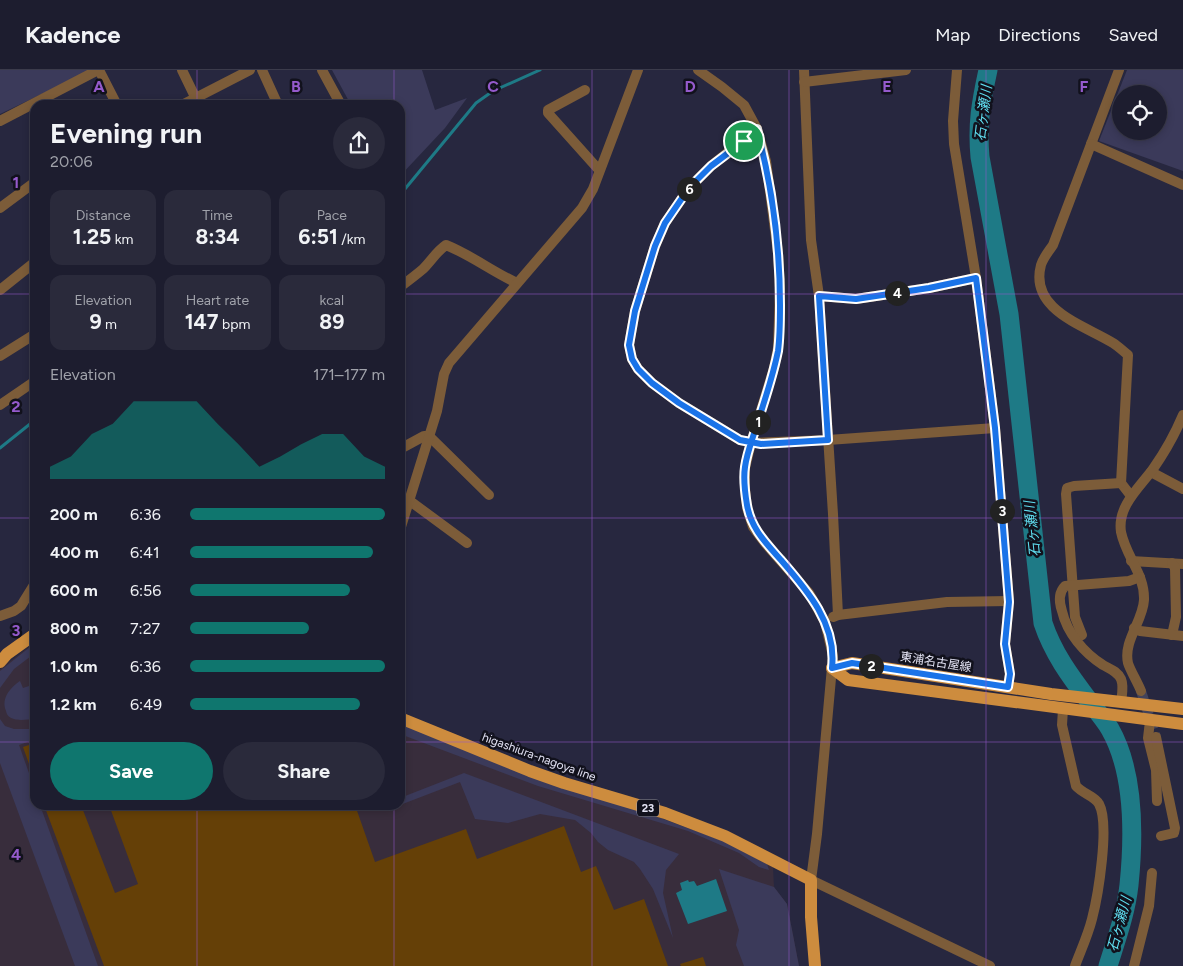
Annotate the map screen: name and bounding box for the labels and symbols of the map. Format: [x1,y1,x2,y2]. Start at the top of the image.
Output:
text: A [93,77,105,96]
text: B [291,77,301,96]
text: C [487,77,499,96]
text: D [684,77,696,96]
text: E [882,77,892,96]
text: F [1080,77,1089,96]
water label: 石ヶ瀬川 [972,82,996,142]
pin [723,120,765,162]
text: 1 [13,173,19,192]
pin: 6 [676,176,702,202]
pin: 4 [884,280,910,306]
text: 2 [11,397,21,416]
pin: 1 [746,410,770,434]
pin: 3 [990,498,1014,524]
water label: 石ヶ瀬川 [1021,498,1044,558]
text: 3 [12,621,21,640]
street label: 東浦名古屋線 [899,649,973,675]
pin: 2 [858,654,884,678]
street label: higashiura-nagoya line [480,730,598,784]
road number: 23 [637,800,659,816]
text: 4 [11,845,21,864]
water label: 石ヶ瀬川 [1104,893,1135,953]

